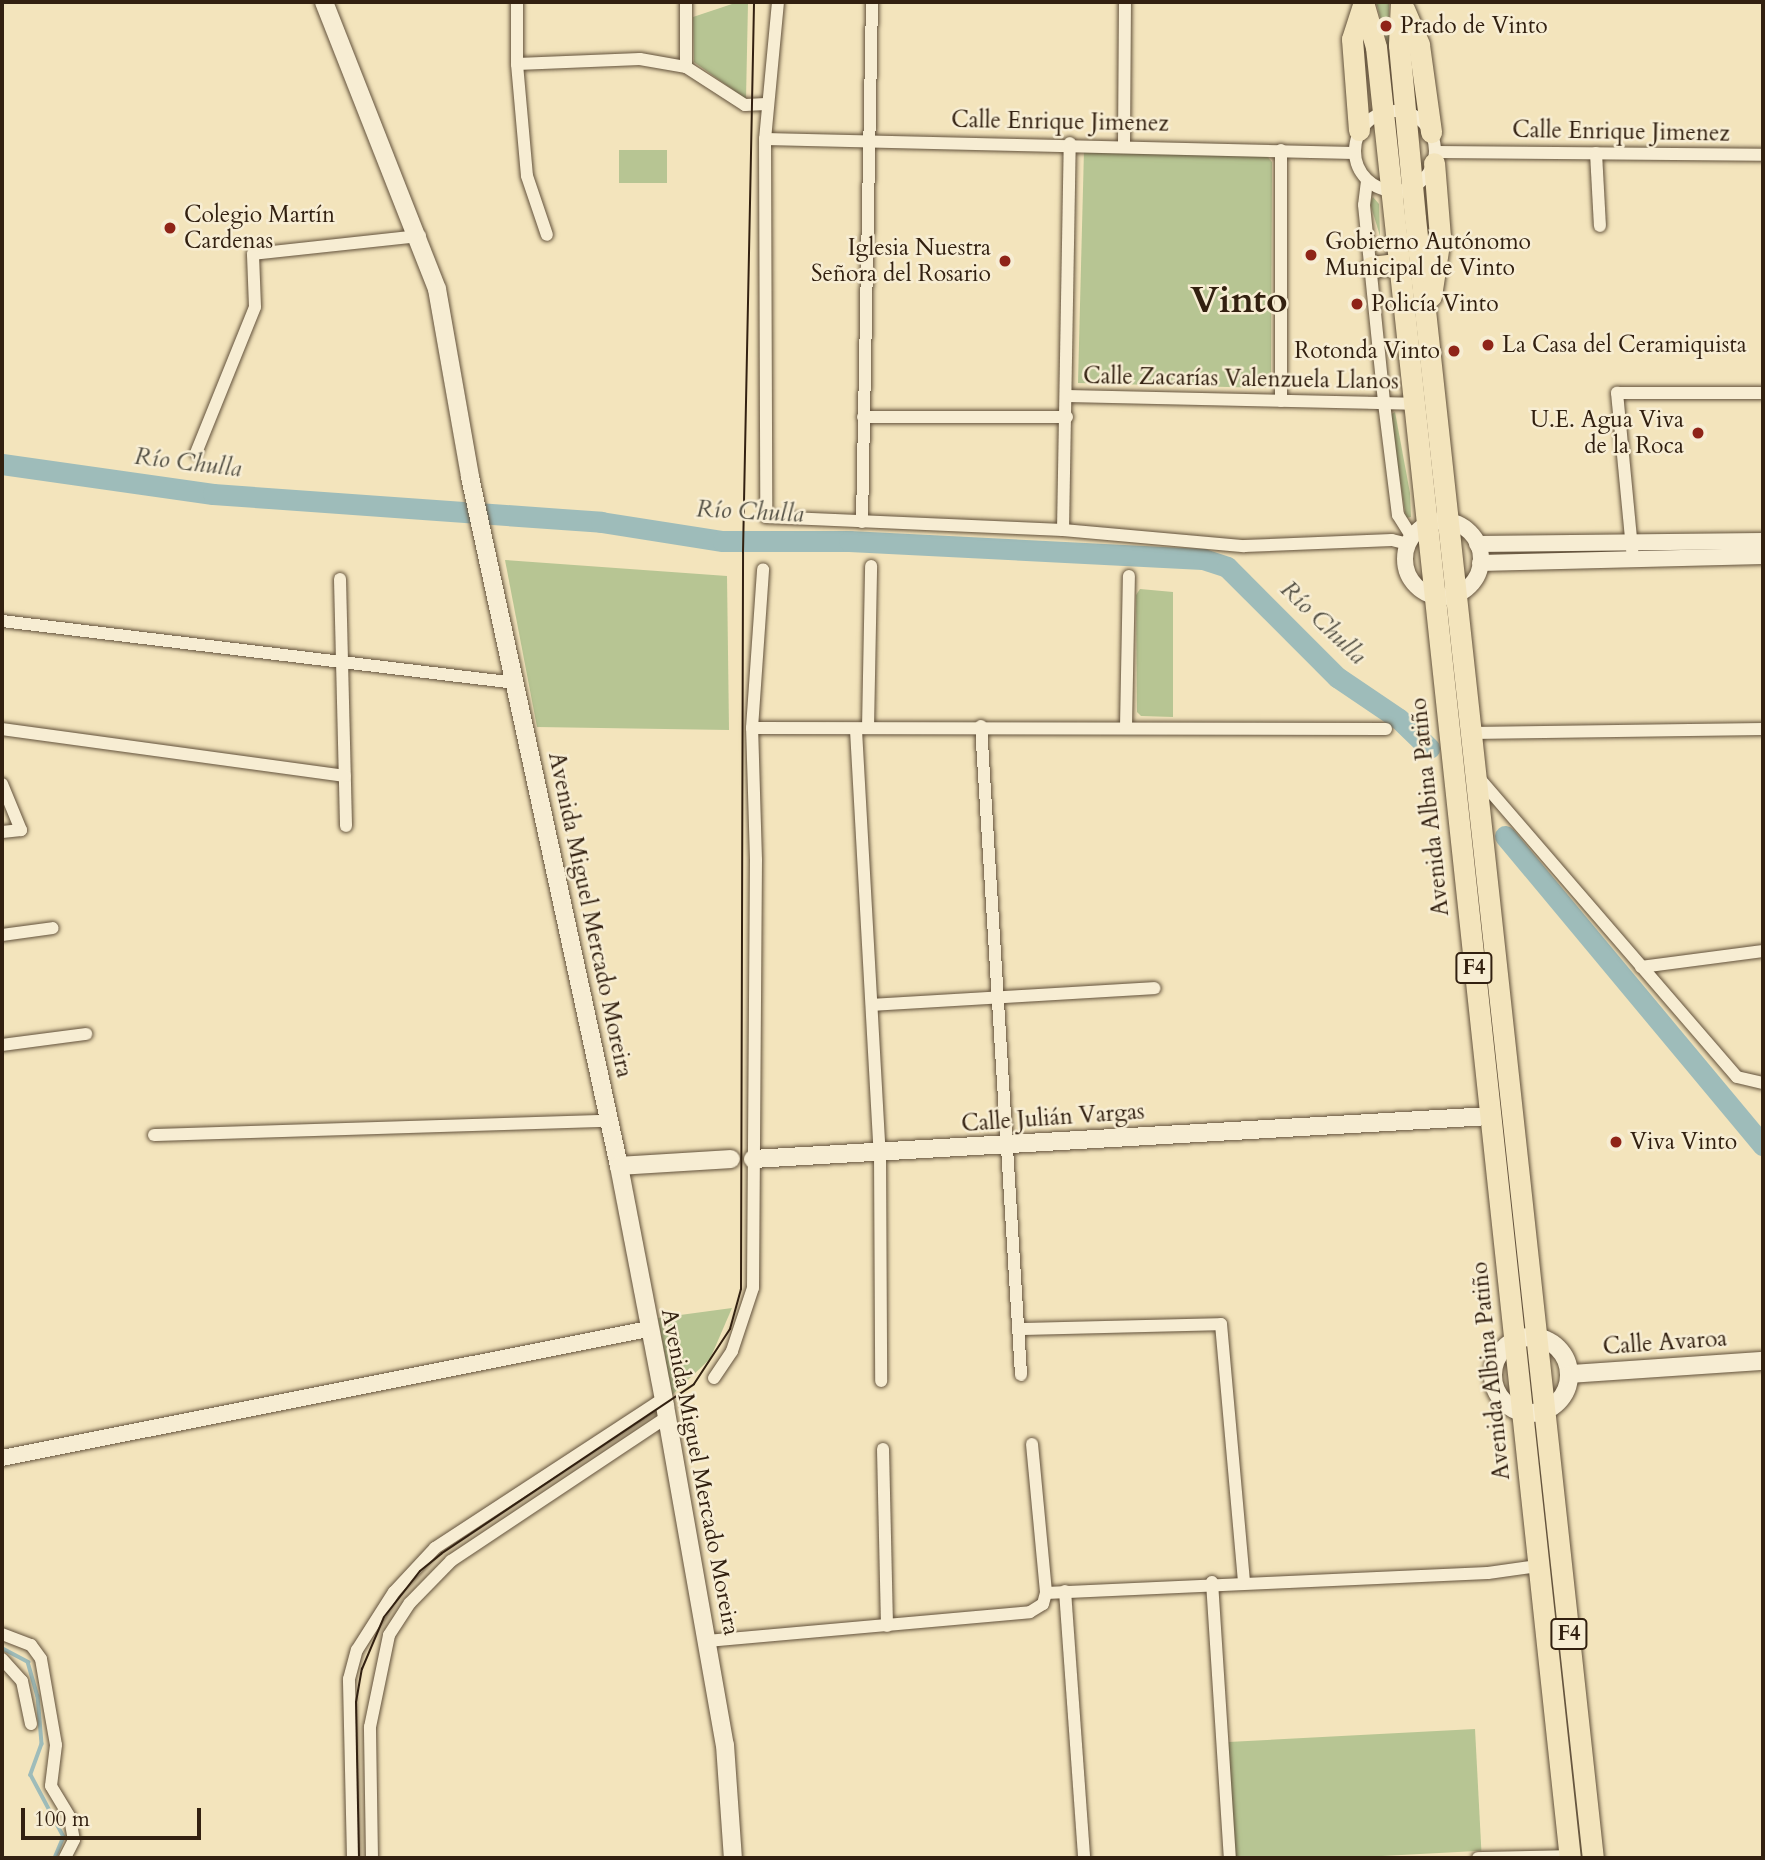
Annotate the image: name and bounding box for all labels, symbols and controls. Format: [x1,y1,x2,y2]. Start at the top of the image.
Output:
place label: Prado de Vinto [1400,12,1548,40]
marker: Prado de Vinto [1378,18,1394,34]
street label: Calle Enrique Jimenez [951,106,1169,138]
street label: Calle Enrique Jimenez [1512,116,1730,148]
place label: Colegio Martín Cardenas [184,201,335,255]
marker: Colegio Martín Cardenas [162,220,178,236]
place label: Gobierno Autónomo Municipal de Vinto [1325,228,1531,282]
place label: Iglesia Nuestra Señora del Rosario [811,234,991,288]
marker: Gobierno Autónomo Municipal de Vinto [1303,247,1319,263]
marker: Iglesia Nuestra Señora del Rosario [997,253,1013,269]
district label: Vinto [1190,278,1288,322]
place label: Policía Vinto [1371,290,1499,318]
marker: Policía Vinto [1349,296,1365,312]
place label: La Casa del Ceramiquista [1502,331,1747,359]
place label: Rotonda Vinto [1294,337,1440,365]
marker: La Casa del Ceramiquista [1480,337,1496,353]
marker: Rotonda Vinto [1446,343,1462,359]
street label: Calle Zacarías Valenzuela Llanos [1083,362,1399,396]
place label: U.E. Agua Viva de la Roca [1530,406,1684,460]
marker: U.E. Agua Viva de la Roca [1690,425,1706,441]
water label: Río Chulla [133,442,243,484]
water label: Río Chulla [695,495,805,529]
water label: Río Chulla [1274,575,1372,671]
street label: Avenida Albina Patiño [1405,696,1455,918]
street label: Avenida Miguel Mercado Moreira [542,750,638,1080]
road number: F4 [1455,950,1493,986]
street label: Calle Julián Vargas [961,1098,1145,1138]
place label: Viva Vinto [1630,1128,1737,1156]
marker: Viva Vinto [1608,1134,1624,1150]
street label: Avenida Albina Patiño [1466,1260,1516,1482]
street label: Avenida Miguel Mercado Moreira [655,1306,745,1638]
street label: Calle Avaroa [1602,1325,1728,1361]
road number: F4 [1550,1616,1588,1652]
scale bar [24,1794,205,1838]
text: 100 m [34,1805,90,1834]

